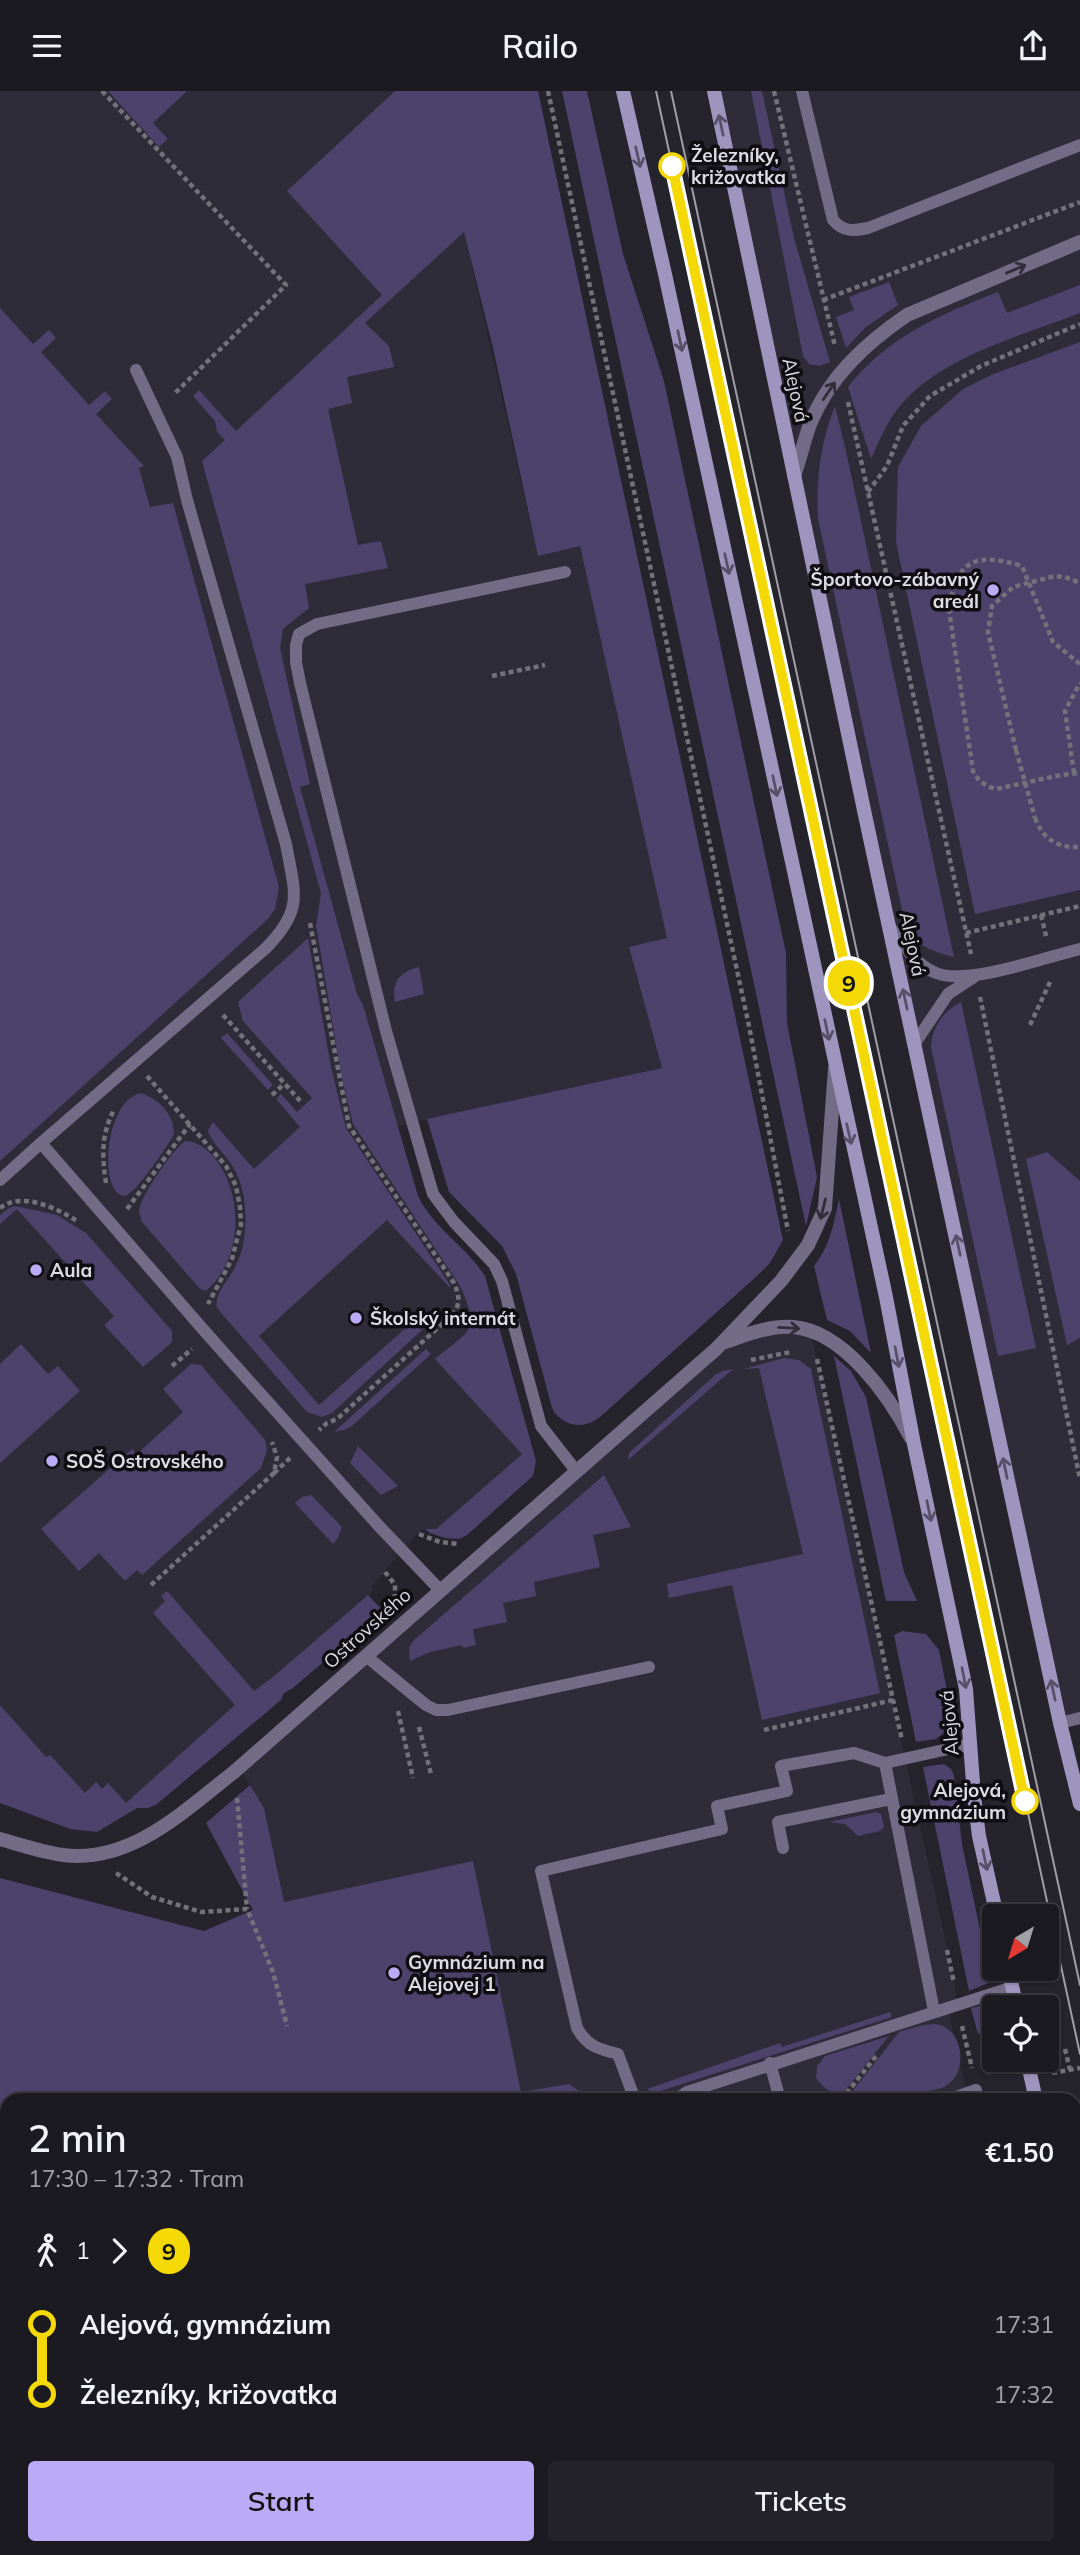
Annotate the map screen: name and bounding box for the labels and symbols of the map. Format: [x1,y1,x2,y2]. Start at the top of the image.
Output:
one-way arrow [714,115,727,137]
place label: Železníky, križovatka [691,143,786,189]
one-way arrow [633,146,646,168]
marker: Železníky, križovatka [659,153,685,179]
one-way arrow [1004,262,1026,275]
one-way arrow [673,329,687,352]
street label: Alejová [777,355,815,425]
one-way arrow [822,382,836,401]
one-way arrow [721,552,735,575]
place label: Športovo-zábavný areál [810,567,980,613]
marker: Športovo-zábavný areál [985,582,1001,598]
one-way arrow [768,774,782,797]
street label: Alejová [894,909,932,979]
line badge: 9 [826,960,872,1006]
one-way arrow [898,988,911,1011]
one-way arrow [820,1018,834,1041]
one-way arrow [843,1122,857,1145]
one-way arrow [816,1197,829,1220]
one-way arrow [951,1234,965,1257]
place label: Aula [50,1258,92,1282]
marker: Aula [28,1262,44,1278]
place label: Školský internát [370,1306,516,1330]
marker: Školský internát [348,1310,364,1326]
one-way arrow [777,1321,800,1334]
one-way arrow [891,1345,905,1368]
place label: SOŠ Ostrovského [66,1449,224,1473]
marker: SOŠ Ostrovského [44,1453,60,1469]
one-way arrow [998,1457,1012,1480]
one-way arrow [922,1499,936,1522]
street label: Ostrovského [318,1583,416,1673]
one-way arrow [958,1666,972,1689]
one-way arrow [1045,1679,1059,1702]
street label: Alejová [934,1689,964,1757]
place label: Alejová, gymnázium [900,1778,1006,1824]
marker: Alejová, gymnázium [1012,1788,1038,1814]
one-way arrow [978,1848,992,1871]
north arrow [982,1904,1059,1981]
place label: Gymnázium na Alejovej 1 [408,1950,545,1996]
marker: Gymnázium na Alejovej 1 [386,1965,402,1981]

